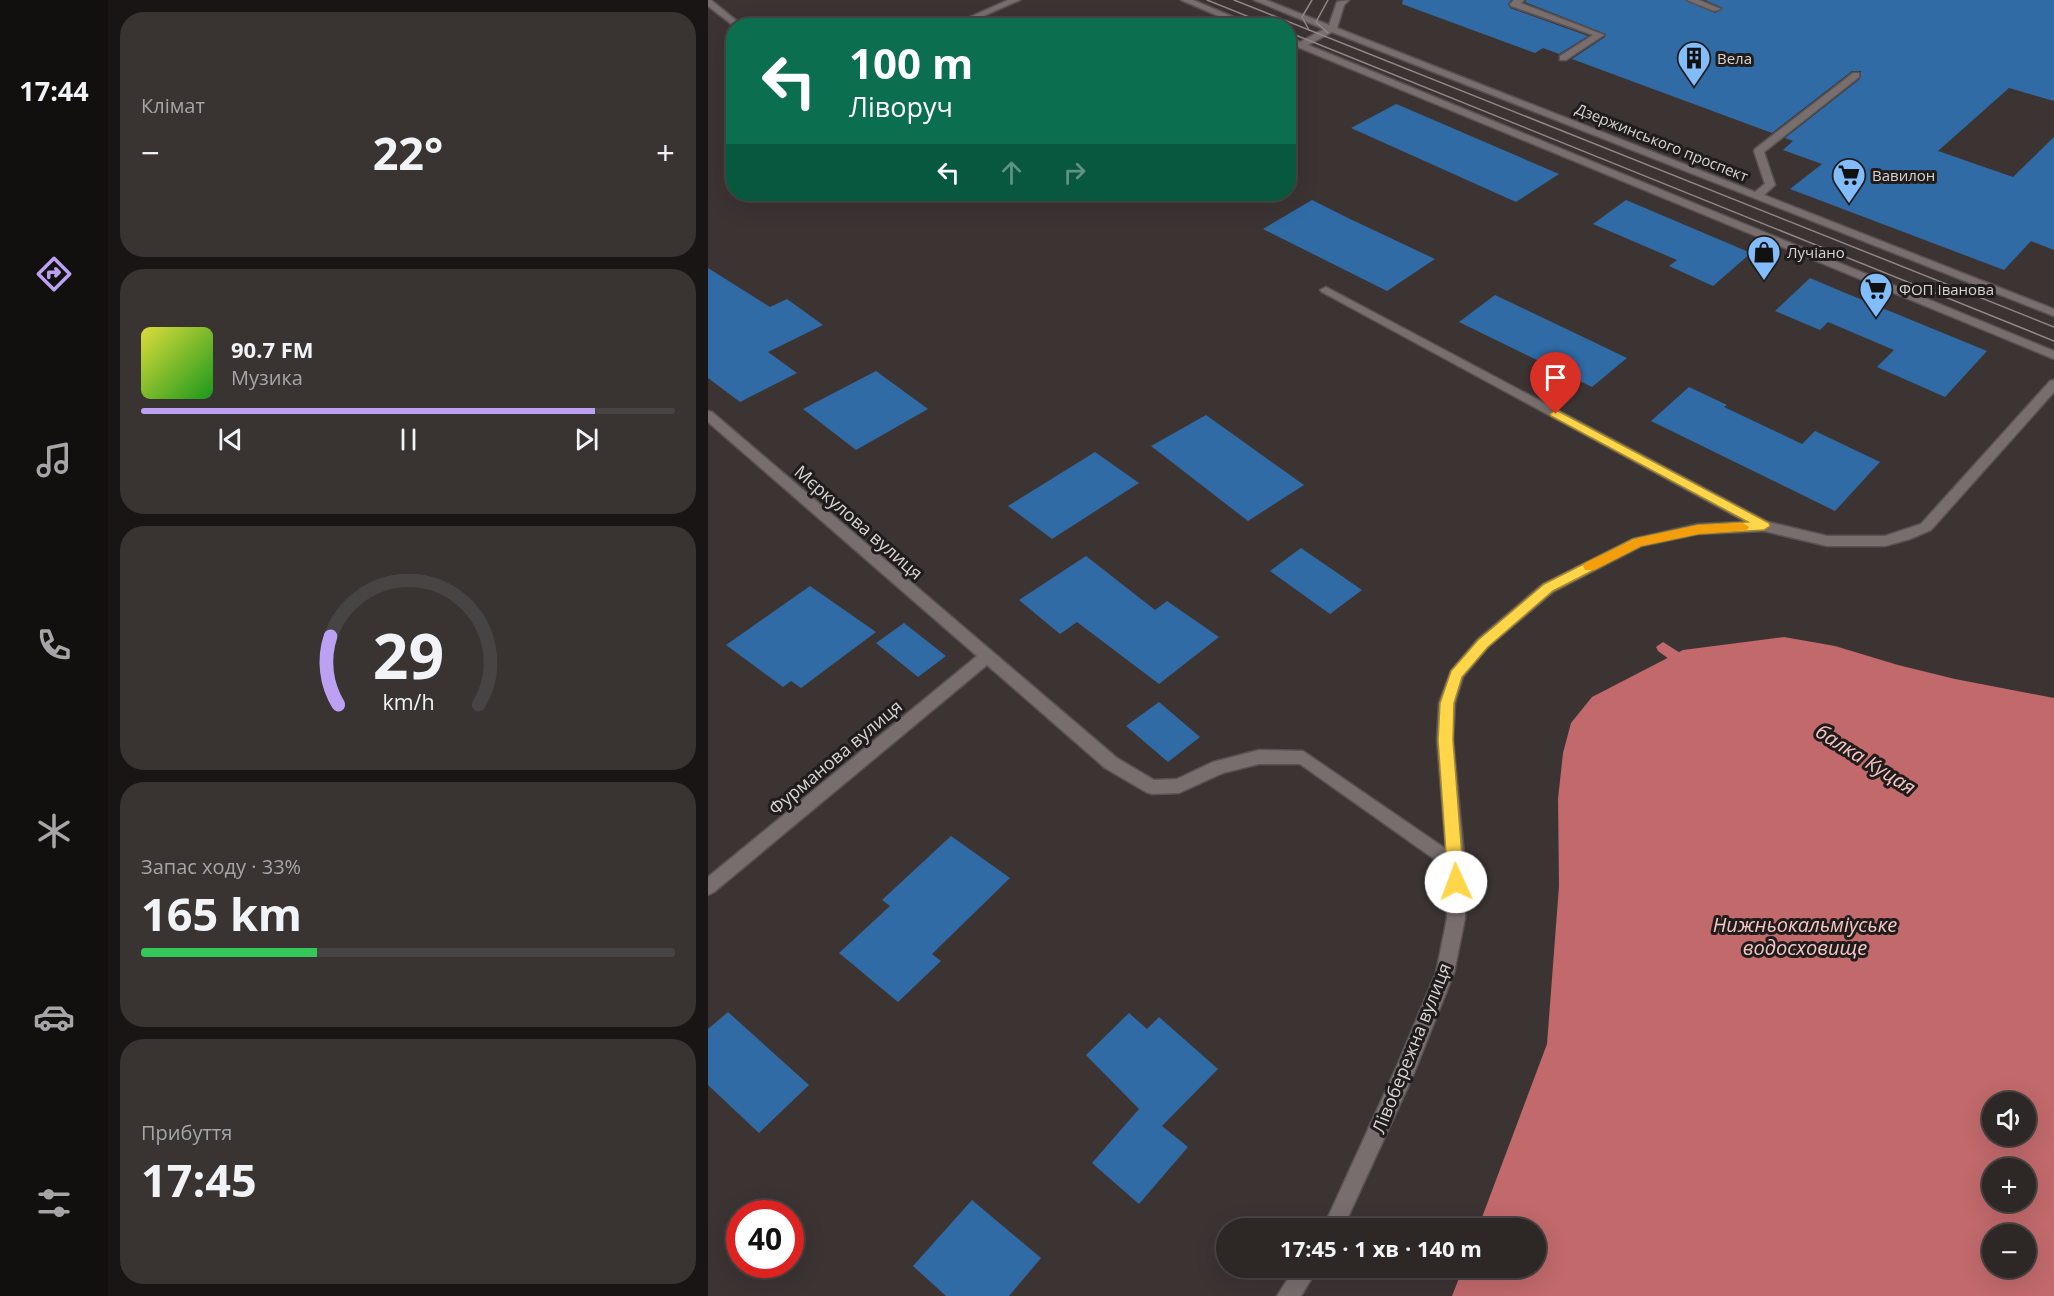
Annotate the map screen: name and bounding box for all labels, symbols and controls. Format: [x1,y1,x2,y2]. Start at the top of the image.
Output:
text: 100 m [849,34,973,91]
building icon: Вела [1676,40,1712,87]
icon: left [750,42,828,120]
place label: Вела [1717,48,1752,68]
text: 17:44 [19,72,89,109]
text: Ліворуч [849,88,953,125]
text: Клімат [141,92,205,119]
street label: Дзержинського проспект [1573,98,1751,186]
text: 22° [373,122,443,183]
text: − [141,130,160,175]
text: + [656,130,675,175]
icon: left [932,156,965,189]
icon: ahead [995,156,1028,189]
icon: right [1058,156,1091,189]
supermarket icon: Вавилон [1831,157,1867,204]
place label: Вавилон [1872,165,1935,185]
shop icon: Лучіано [1746,234,1782,281]
place label: Лучіано [1787,242,1845,262]
icon: directions [33,253,75,295]
supermarket icon: ФОП Іванова [1858,271,1894,318]
place label: ФОП Іванова [1899,279,1994,299]
text: 90.7 FM [231,334,314,364]
pin [1530,352,1581,414]
icon: arrive [1539,361,1572,394]
text: Музика [231,364,303,391]
icon: previous [214,423,247,456]
icon: pause [392,423,425,456]
icon: next [570,423,603,456]
icon: music [33,439,75,481]
street label: Мєркулова вулиця [790,460,928,584]
text: 29 [372,612,444,697]
icon: phone [33,624,75,666]
text: km/h [382,687,434,716]
street label: Фурманова вулиця [763,694,907,820]
water label: балка Куцая [1811,718,1921,800]
icon: climate [33,810,75,852]
position arrow [1424,850,1488,914]
text: Запас ходу · 33% [141,853,301,880]
text: 165 km [141,883,302,944]
water label: Нижньокальміуське водосховище [1713,911,1897,961]
street label: Лівобережна вулиця [1366,959,1456,1137]
icon: car [33,996,75,1038]
map controls [1982,1092,2036,1278]
button: sound [1982,1092,2036,1146]
text: Прибуття [141,1119,232,1146]
text: 17:45 [141,1149,257,1210]
button: + [1982,1158,2036,1212]
icon: filters [33,1182,75,1224]
speed limit sign: 40 [726,1200,804,1278]
button: − [1982,1224,2036,1278]
text: 17:45 · 1 хв · 140 m [1280,1233,1482,1263]

